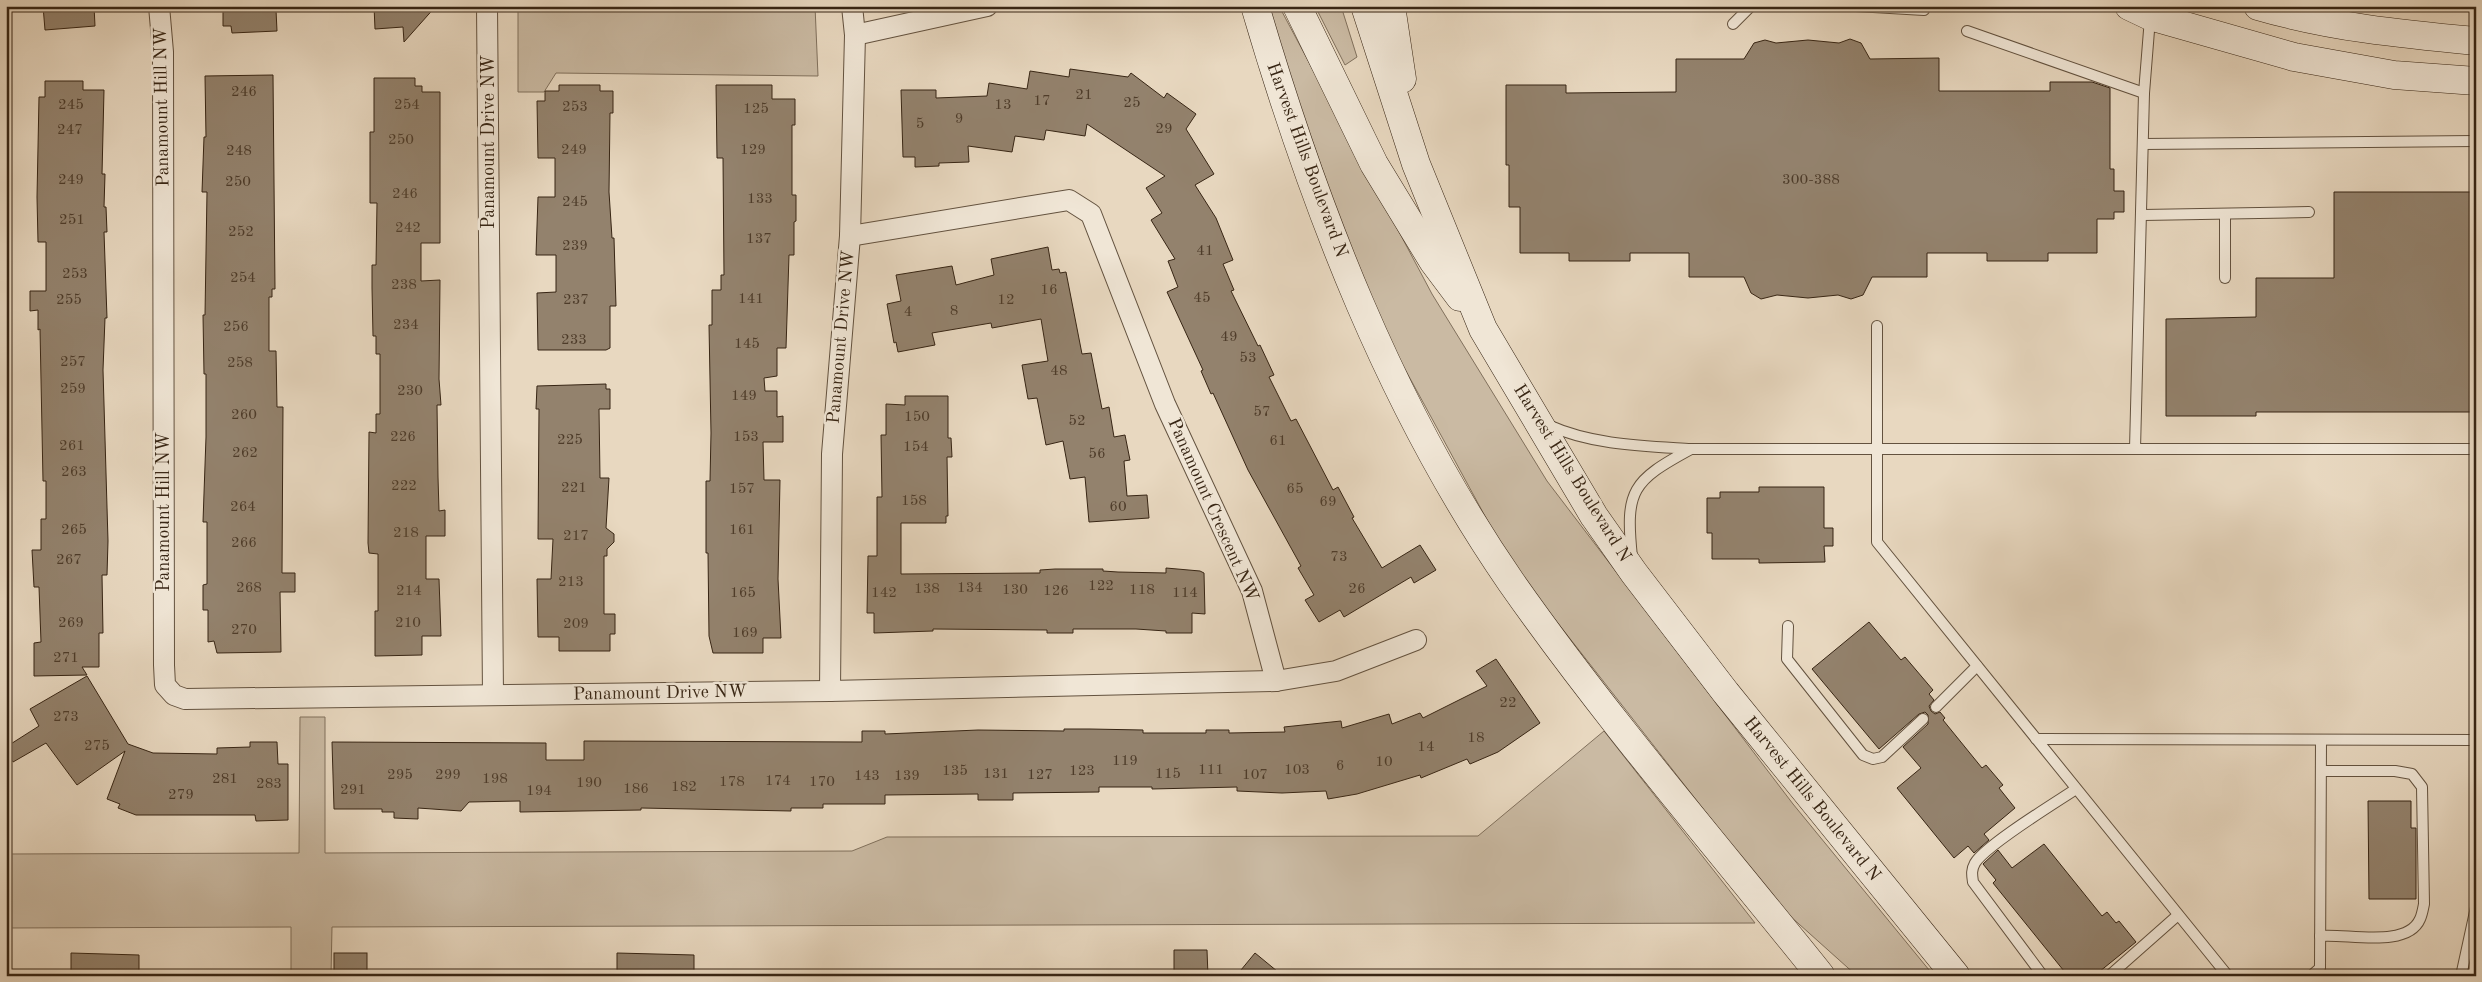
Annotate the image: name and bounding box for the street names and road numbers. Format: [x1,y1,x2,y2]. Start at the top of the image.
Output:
street label: Panamount Hill NW [152,27,172,187]
street label: Panamount Drive NW [480,55,498,229]
street label: Harvest Hills Boulevard N [1263,60,1351,260]
street label: Panamount Drive NW [824,249,858,425]
street label: Harvest Hills Boulevard N [1510,381,1634,565]
street label: Panamount Crescent NW [1164,416,1262,604]
street label: Panamount Hill NW [155,432,173,592]
street label: Panamount Drive NW [573,682,747,704]
street label: Harvest Hills Boulevard N [1740,713,1884,885]

